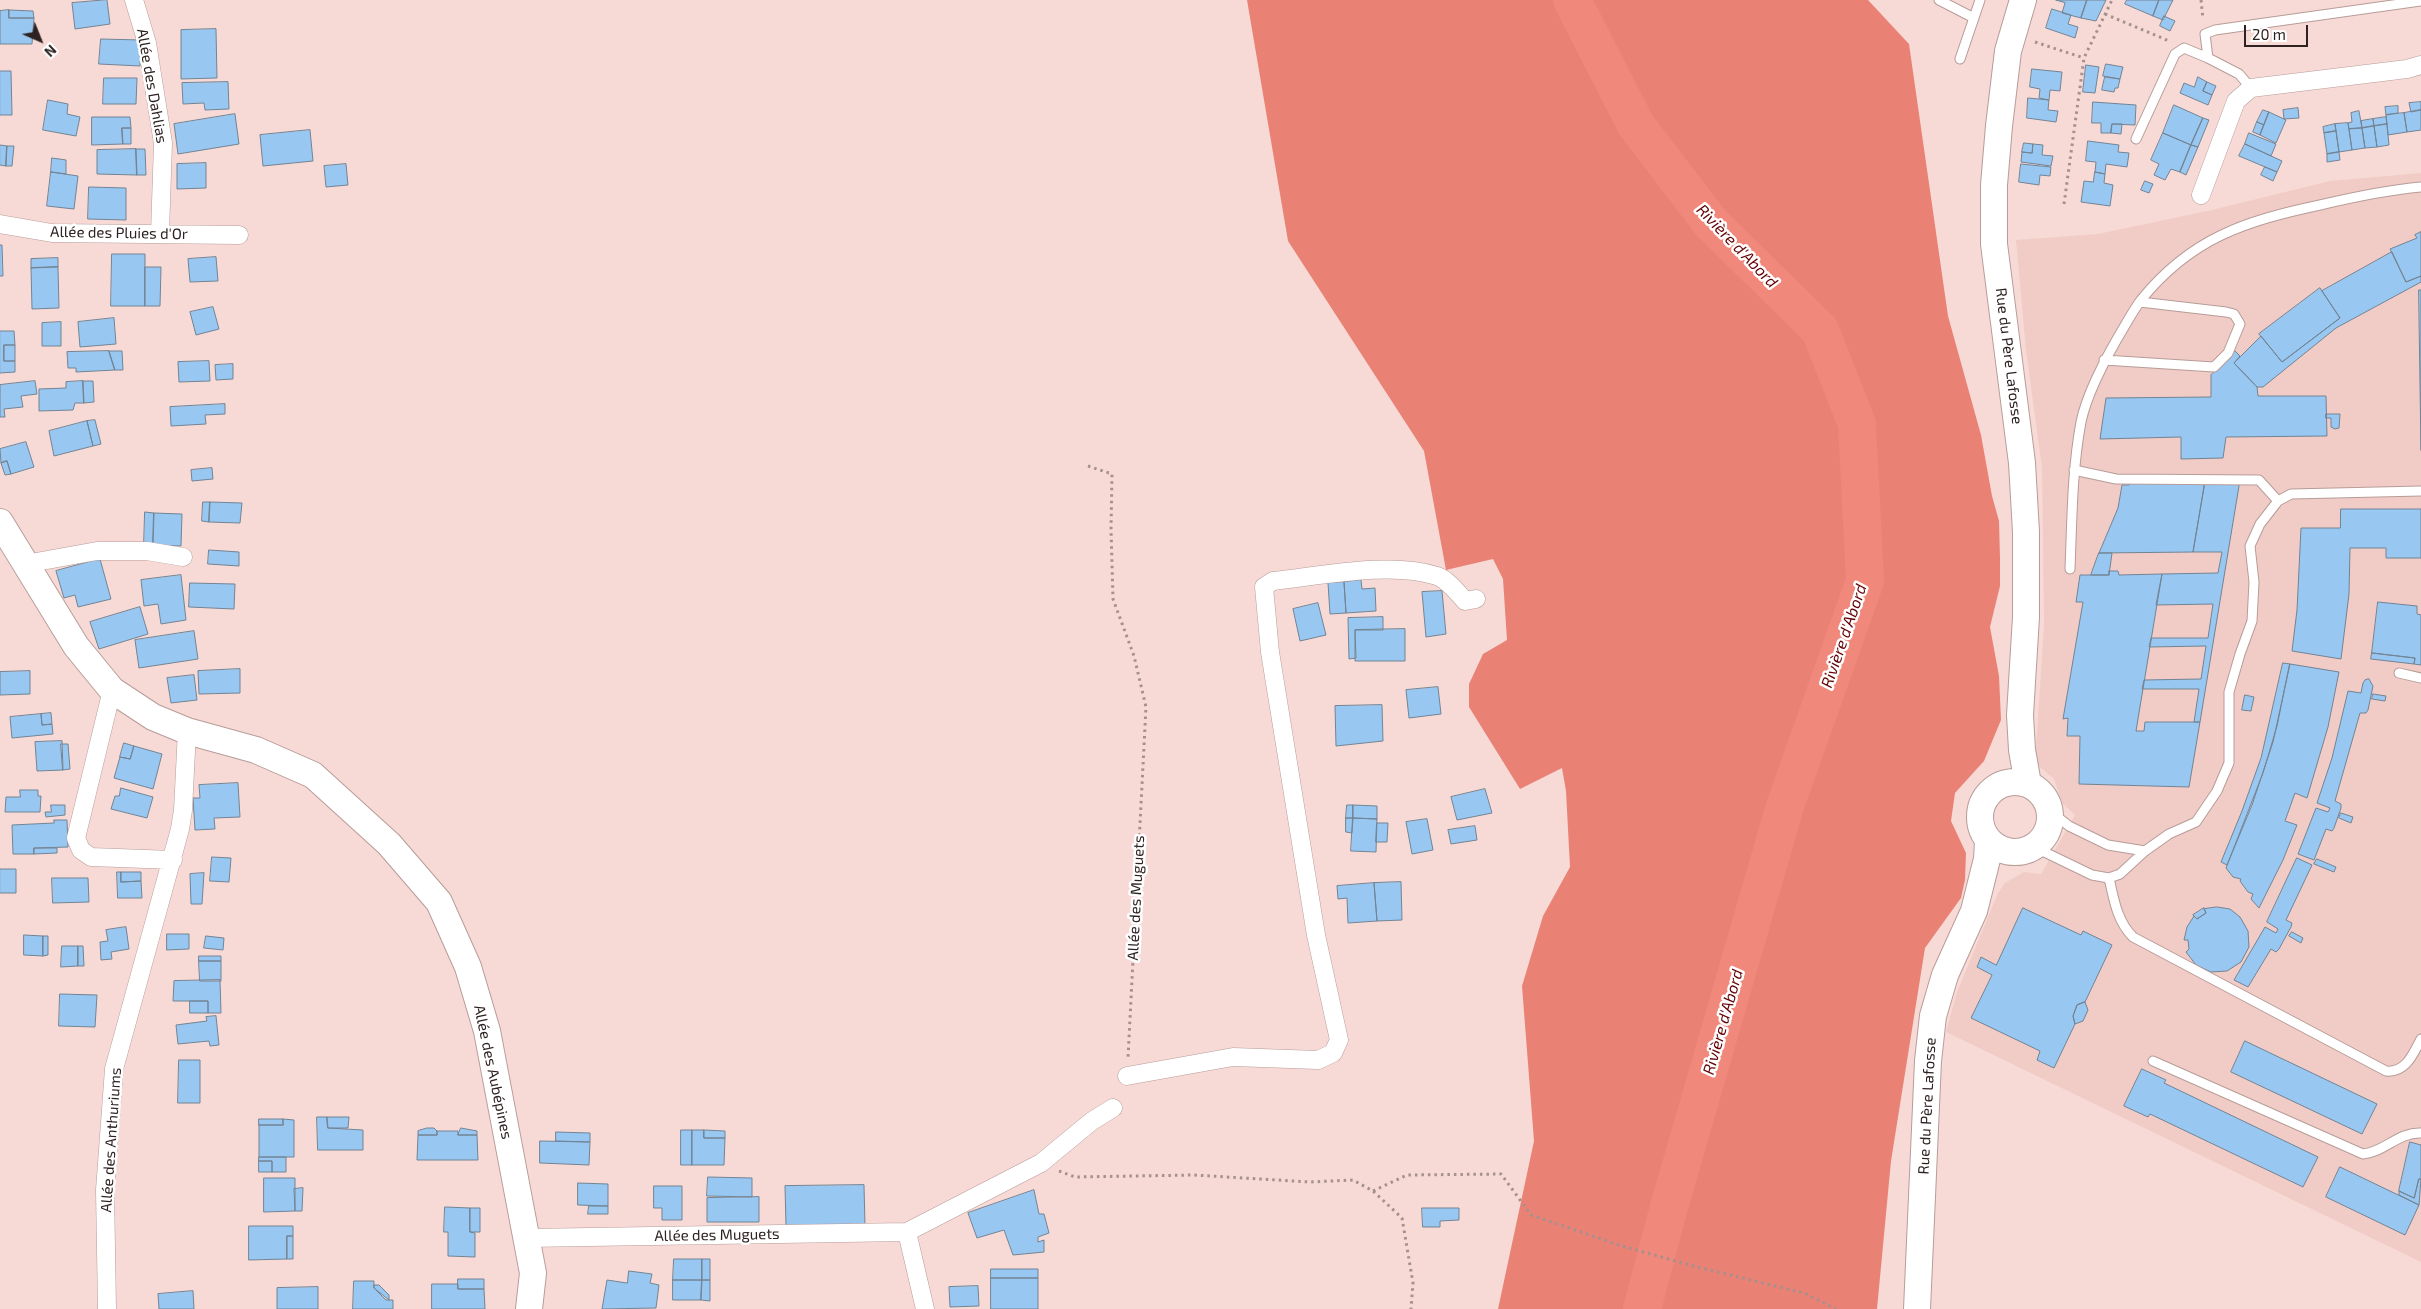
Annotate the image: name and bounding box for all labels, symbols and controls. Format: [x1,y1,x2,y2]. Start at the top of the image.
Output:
north arrow [15,15,65,65]
scale bar [2246,15,2310,47]
text: 20 m [2252,25,2286,43]
street label: Allée des Dahlias [133,27,171,145]
text: N [41,42,60,61]
water label: Rivière d'Abord [1692,200,1782,292]
street label: Allée des Pluies d'Or [50,223,188,243]
street label: Rue du Père Lafosse [1992,287,2026,425]
water label: Rivière d'Abord [1817,582,1871,690]
street label: Allée des Muguets [1124,835,1148,961]
water label: Rivière d'Abord [1699,967,1747,1077]
street label: Allée des Aubépines [470,1003,516,1141]
street label: Rue du Père Lafosse [1914,1037,1940,1175]
street label: Allée des Anthuriums [97,1067,125,1213]
street label: Allée des Muguets [654,1225,780,1245]

